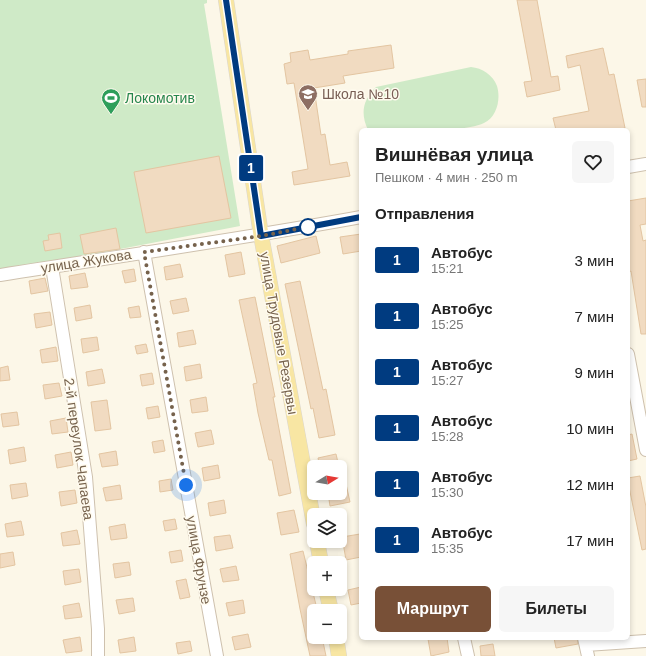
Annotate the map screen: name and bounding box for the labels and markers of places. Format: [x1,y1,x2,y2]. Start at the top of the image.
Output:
school or university icon: Школа №10 [297,83,319,111]
place label: Школа №10 [322,86,399,102]
sports icon: Локомотив [100,87,122,115]
place label: Локомотив [125,90,195,106]
unlabelled marker [299,218,317,236]

